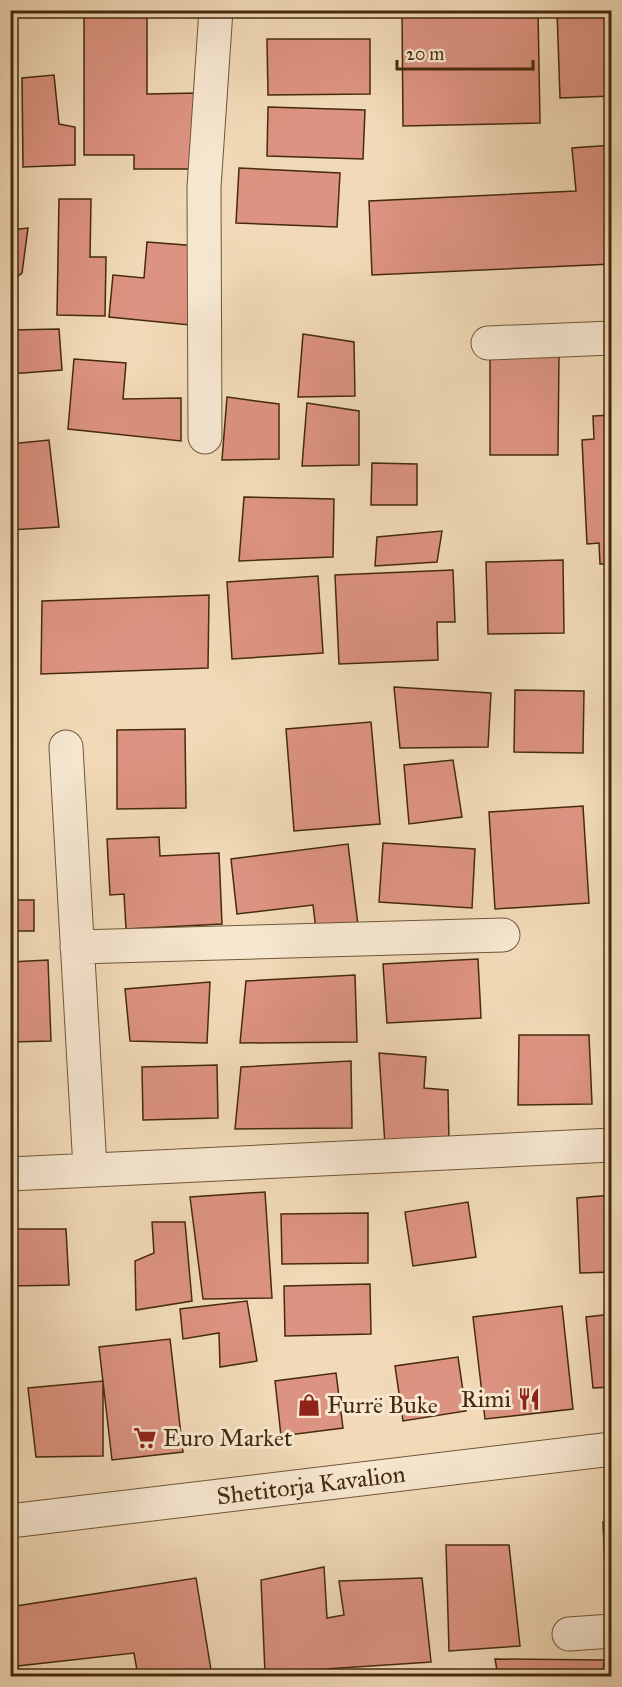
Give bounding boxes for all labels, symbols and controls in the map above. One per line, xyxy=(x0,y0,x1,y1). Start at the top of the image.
scale bar xyxy=(397,33,534,71)
text: 20 m xyxy=(406,43,444,65)
place label: Rimi xyxy=(461,1384,511,1414)
restaurant icon: Rimi xyxy=(516,1386,542,1412)
place label: Furrë Buke xyxy=(327,1390,438,1420)
shop icon: Furrë Buke xyxy=(296,1392,322,1418)
place label: Euro Market xyxy=(163,1423,293,1453)
supermarket icon: Euro Market xyxy=(132,1425,158,1451)
street label: Shetitorja Kavalion xyxy=(215,1459,407,1511)

